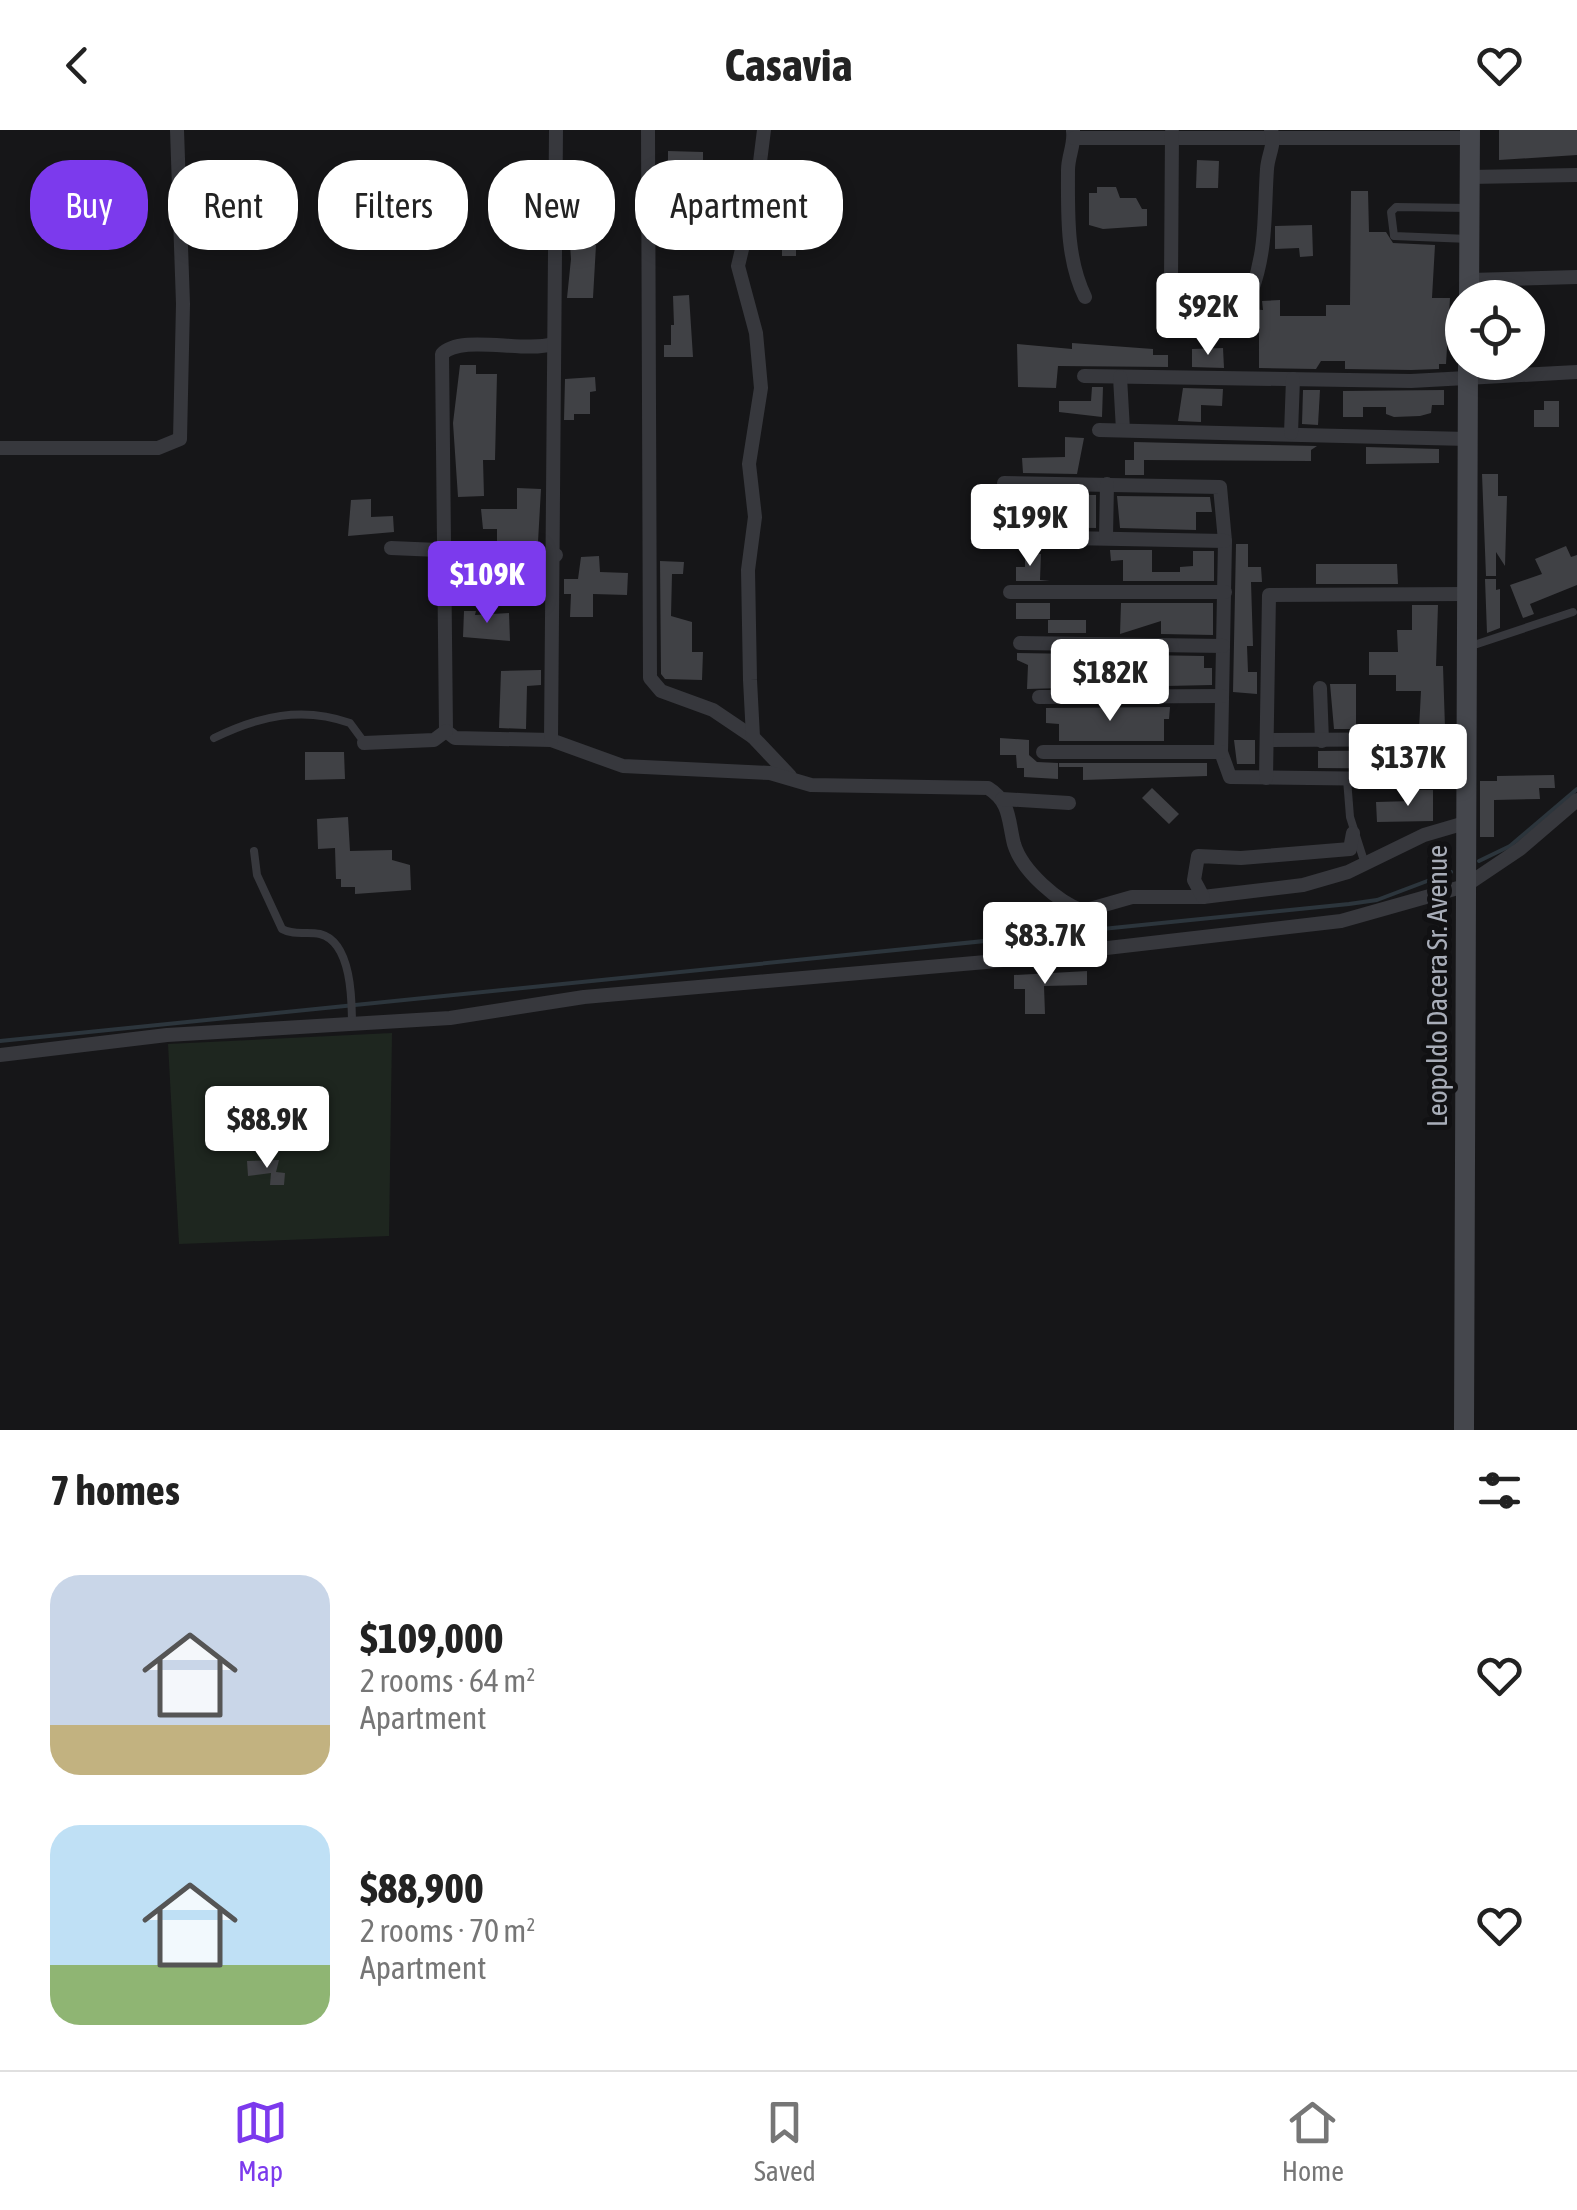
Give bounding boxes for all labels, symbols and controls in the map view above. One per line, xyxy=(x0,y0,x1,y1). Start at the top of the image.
icon: back xyxy=(50,38,105,93)
icon: heart xyxy=(1472,38,1527,93)
text: Casavia xyxy=(725,39,852,91)
chip: Buy xyxy=(30,160,148,250)
chip: Rent xyxy=(168,160,298,250)
chip: Filters xyxy=(318,160,468,250)
chip: New xyxy=(488,160,615,250)
chip: Apartment xyxy=(635,160,843,250)
pin: $92K xyxy=(1149,273,1267,358)
map controls xyxy=(1445,280,1545,380)
button: locate xyxy=(1445,280,1545,380)
text: $92K xyxy=(1178,287,1238,324)
pin: $199K xyxy=(960,484,1100,569)
text: $199K xyxy=(993,498,1067,535)
pin: $109K xyxy=(417,541,557,626)
text: $109K xyxy=(450,555,524,592)
pin: $182K xyxy=(1040,639,1180,724)
text: $182K xyxy=(1073,653,1147,690)
pin: $137K xyxy=(1338,724,1478,809)
text: $137K xyxy=(1371,738,1445,775)
street label: Leopoldo Dacera Sr. Avenue xyxy=(1421,845,1453,1127)
pin: $83.7K xyxy=(964,902,1126,987)
text: $83.7K xyxy=(1005,916,1085,953)
pin: $88.9K xyxy=(186,1086,348,1171)
text: $88.9K xyxy=(227,1100,307,1137)
icon: filters xyxy=(1472,1463,1527,1518)
text: 7 homes xyxy=(50,1466,180,1514)
text: $109,000 xyxy=(360,1614,504,1662)
icon: home xyxy=(130,1615,250,1735)
icon: heart xyxy=(1472,1648,1527,1703)
text: 2 rooms · 64 m² xyxy=(360,1662,535,1699)
text: Apartment xyxy=(360,1699,486,1736)
text: $88,900 xyxy=(360,1864,484,1912)
icon: home xyxy=(130,1865,250,1985)
icon: heart xyxy=(1472,1898,1527,1953)
text: 2 rooms · 70 m² xyxy=(360,1912,535,1949)
text: Apartment xyxy=(360,1949,486,1986)
tab: Map xyxy=(233,2095,288,2187)
tab: Saved xyxy=(754,2095,816,2187)
tab: Home xyxy=(1282,2095,1344,2187)

